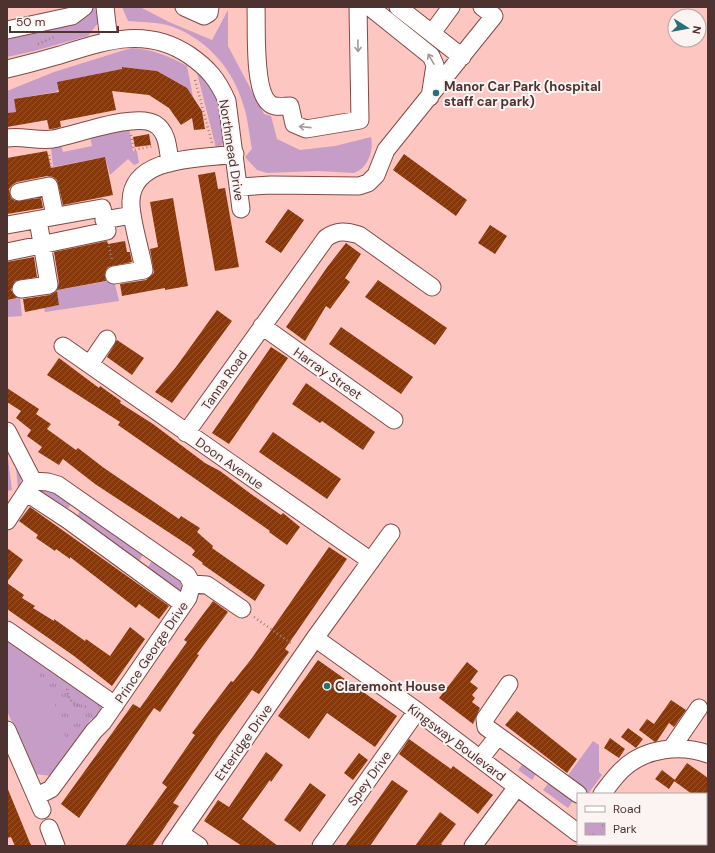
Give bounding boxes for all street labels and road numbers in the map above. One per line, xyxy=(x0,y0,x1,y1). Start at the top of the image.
street label: Northmead Drive xyxy=(215,98,248,202)
street label: Harray Street xyxy=(290,344,365,403)
street label: Tanna Road xyxy=(198,347,251,413)
street label: Doon Avenue xyxy=(192,434,267,493)
street label: Prince George Drive xyxy=(111,598,192,707)
street label: Kingsway Boulevard xyxy=(404,700,509,785)
street label: Etteridge Drive xyxy=(211,701,276,784)
street label: Spey Drive xyxy=(344,747,395,809)

